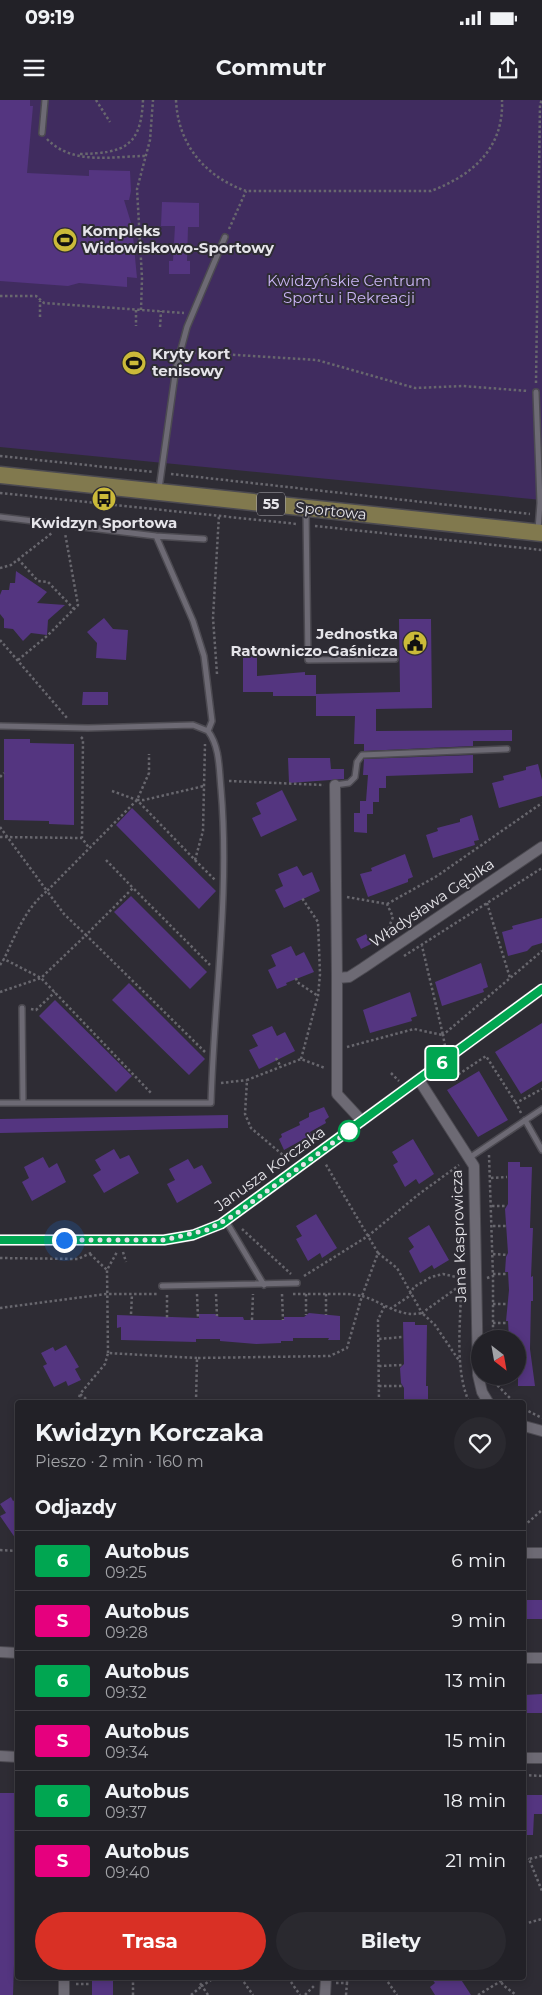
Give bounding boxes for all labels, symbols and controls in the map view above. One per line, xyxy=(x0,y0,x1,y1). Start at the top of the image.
text: 09:19 xyxy=(25,6,75,29)
icon: menu xyxy=(20,54,48,82)
text: Commutr xyxy=(216,54,326,81)
icon: share xyxy=(494,54,522,82)
place label: Kompleks Widowiskowo-Sportowy xyxy=(82,221,275,257)
sports icon: Kompleks Widowiskowo-Sportowy xyxy=(52,227,78,253)
park label: Kwidzyńskie Centrum Sportu i Rekreacji xyxy=(267,271,431,307)
place label: Kryty kort tenisowy xyxy=(152,344,231,380)
sports icon: Kryty kort tenisowy xyxy=(121,350,147,376)
bus stop icon: Kwidzyn Sportowa xyxy=(91,486,117,512)
road number: 55 xyxy=(257,492,285,516)
street label: Sportowa xyxy=(294,497,368,524)
place label: Kwidzyn Sportowa xyxy=(31,513,177,532)
place label: Jednostka Ratowniczo-Gaśnicza xyxy=(230,624,398,660)
public building icon: Jednostka Ratowniczo-Gaśnicza xyxy=(402,630,428,656)
street label: Władysława Gębika xyxy=(366,854,498,951)
line badge: 6 xyxy=(426,1047,458,1079)
text: 6 xyxy=(436,1052,448,1074)
unlabelled marker xyxy=(338,1120,360,1142)
street label: Janusza Korczaka xyxy=(210,1122,329,1216)
street label: Jana Kasprowicza xyxy=(447,1169,470,1304)
your location xyxy=(52,1228,77,1253)
north arrow xyxy=(471,1330,526,1385)
map controls xyxy=(471,1330,526,1385)
button: heart xyxy=(454,1417,506,1469)
text: Kwidzyn Korczaka xyxy=(35,1418,264,1447)
text: Pieszo · 2 min · 160 m xyxy=(35,1452,204,1471)
text: Odjazdy xyxy=(35,1496,116,1519)
text: Autobus xyxy=(105,1540,189,1563)
text: 6 min xyxy=(451,1549,506,1572)
text: 6 xyxy=(57,1550,68,1572)
text: 09:25 xyxy=(105,1563,147,1582)
text: Autobus xyxy=(105,1600,189,1623)
text: 9 min xyxy=(451,1609,506,1632)
text: S xyxy=(57,1610,68,1632)
text: 09:28 xyxy=(105,1623,148,1642)
text: Autobus xyxy=(105,1660,189,1683)
text: 13 min xyxy=(445,1669,506,1692)
text: 6 xyxy=(57,1670,68,1692)
text: 09:32 xyxy=(105,1683,147,1702)
text: Autobus xyxy=(105,1720,189,1743)
text: 15 min xyxy=(445,1729,506,1752)
text: S xyxy=(57,1730,68,1752)
text: 09:34 xyxy=(105,1743,148,1762)
text: Autobus xyxy=(105,1780,189,1803)
text: 18 min xyxy=(444,1789,506,1812)
text: 6 xyxy=(57,1790,68,1812)
text: 09:37 xyxy=(105,1803,147,1822)
text: Autobus xyxy=(105,1840,189,1863)
text: 21 min xyxy=(445,1849,506,1872)
text: S xyxy=(57,1850,68,1872)
text: 09:40 xyxy=(105,1863,150,1882)
button: Trasa xyxy=(35,1912,266,1970)
button: Bilety xyxy=(276,1912,506,1970)

